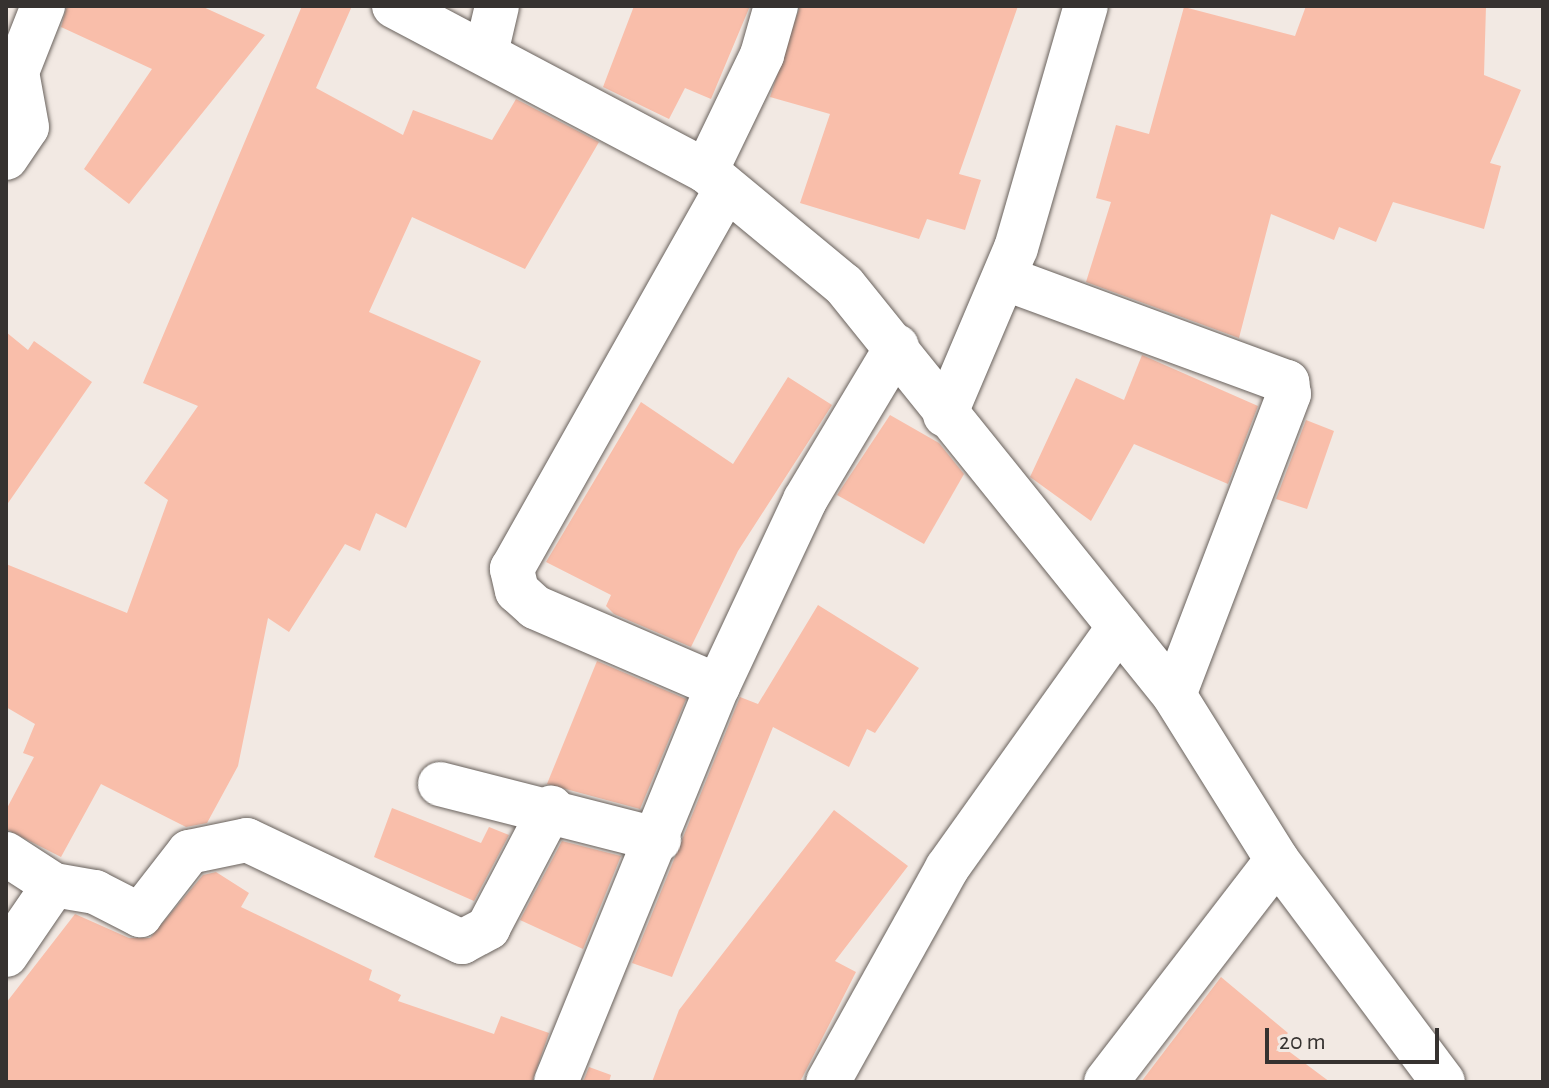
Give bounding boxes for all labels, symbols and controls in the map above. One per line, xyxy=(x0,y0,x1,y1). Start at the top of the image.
scale bar xyxy=(1269,1012,1443,1062)
text: 20 m xyxy=(1279,1030,1326,1054)

